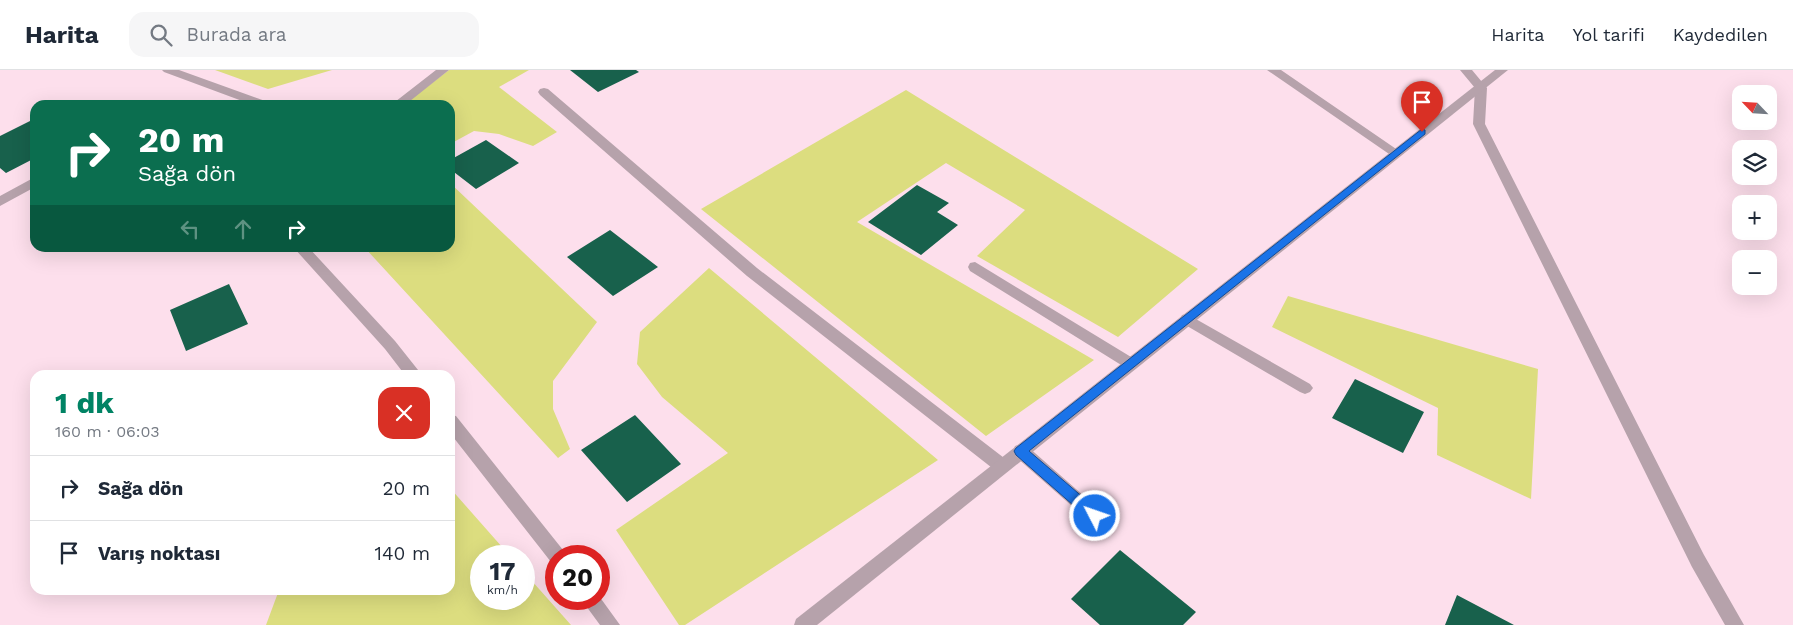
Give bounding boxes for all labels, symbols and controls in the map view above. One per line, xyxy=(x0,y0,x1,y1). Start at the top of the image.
search box xyxy=(129,12,479,57)
text: Harita xyxy=(25,21,99,49)
icon: search xyxy=(147,21,175,49)
text: Burada ara xyxy=(187,23,287,46)
text: Harita xyxy=(1491,24,1545,45)
text: Yol tarifi xyxy=(1573,24,1645,45)
text: Kaydedilen xyxy=(1673,24,1768,45)
pin xyxy=(1401,81,1443,132)
north arrow xyxy=(1732,85,1778,130)
map controls xyxy=(1732,85,1777,295)
icon: arrive xyxy=(1408,88,1436,116)
text: 20 m xyxy=(138,119,224,161)
icon: right xyxy=(55,120,120,185)
button: layers xyxy=(1732,140,1777,185)
text: Sağa dön xyxy=(138,161,236,186)
button: + xyxy=(1732,195,1777,240)
icon: left xyxy=(176,215,204,243)
icon: ahead xyxy=(229,215,257,243)
icon: right xyxy=(282,215,310,243)
button: − xyxy=(1732,250,1777,295)
text: 1 dk xyxy=(55,385,114,420)
button: close xyxy=(378,387,430,439)
text: 160 m · 06:03 xyxy=(55,422,160,441)
icon: right xyxy=(55,474,83,502)
text: Sağa dön xyxy=(98,477,183,500)
text: 20 m xyxy=(383,477,430,500)
position arrow xyxy=(1068,489,1120,541)
icon: arrive xyxy=(55,539,83,567)
text: Varış noktası xyxy=(98,542,220,565)
text: 140 m xyxy=(375,542,430,565)
speed limit sign: 20 xyxy=(545,545,610,610)
text: 17 xyxy=(490,557,515,586)
text: km/h xyxy=(487,583,518,597)

